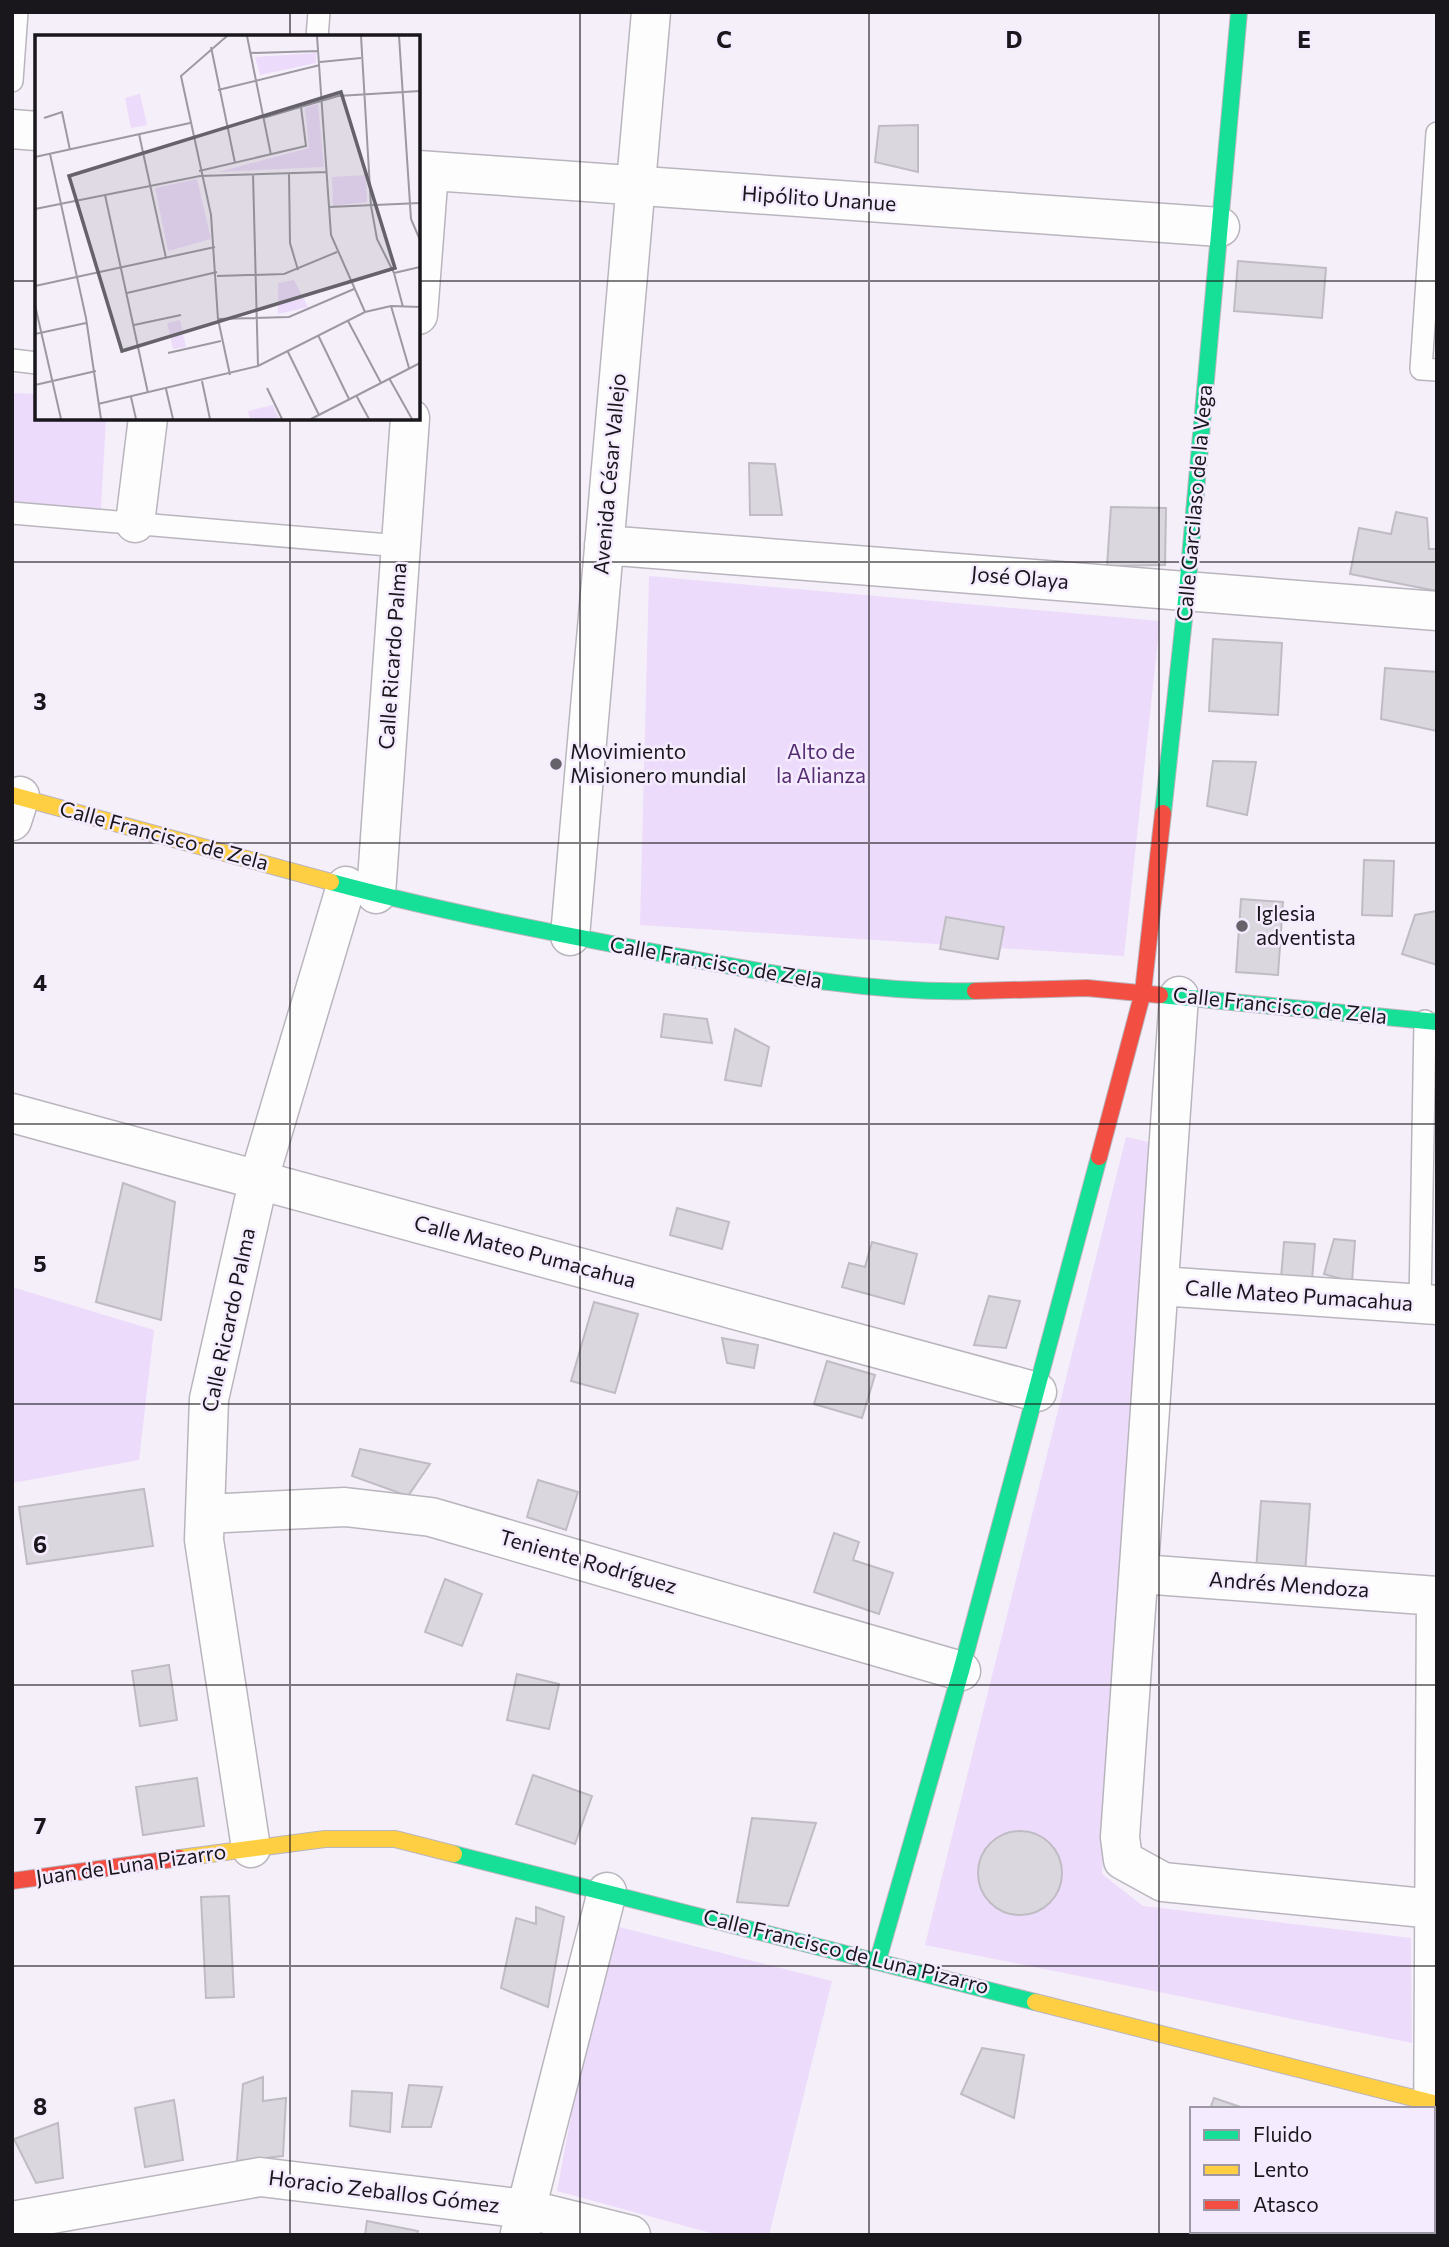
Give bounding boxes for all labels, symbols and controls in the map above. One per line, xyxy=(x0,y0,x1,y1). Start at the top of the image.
text: C xyxy=(716,25,732,53)
text: D xyxy=(1006,25,1023,53)
text: E xyxy=(1297,25,1311,53)
inset map xyxy=(35,35,420,420)
street label: Hipólito Unanue xyxy=(741,180,897,215)
street label: Avenida César Vallejo xyxy=(587,372,630,576)
street label: Calle Garcilaso de la Vega xyxy=(1171,383,1216,622)
street label: José Olaya xyxy=(970,560,1070,593)
street label: Calle Ricardo Palma xyxy=(372,562,411,750)
text: 3 xyxy=(33,687,47,715)
place label: Movimiento Misionero mundial xyxy=(570,738,747,787)
park label: Alto de la Alianza xyxy=(776,738,866,787)
marker: Movimiento Misionero mundial xyxy=(548,756,564,772)
street label: Calle Francisco de Zela xyxy=(57,795,272,874)
place label: Iglesia adventista xyxy=(1256,900,1356,949)
marker: Iglesia adventista xyxy=(1234,918,1250,934)
street label: Calle Francisco de Zela xyxy=(608,931,824,993)
text: 4 xyxy=(33,968,47,996)
street label: Calle Francisco de Zela xyxy=(1172,981,1388,1028)
street label: Calle Mateo Pumacahua xyxy=(412,1209,639,1292)
street label: Calle Ricardo Palma xyxy=(196,1225,259,1414)
text: 5 xyxy=(33,1249,47,1277)
street label: Calle Mateo Pumacahua xyxy=(1184,1274,1414,1315)
street label: Teniente Rodríguez xyxy=(497,1523,680,1598)
text: 6 xyxy=(33,1530,47,1558)
street label: Andrés Mendoza xyxy=(1208,1565,1370,1602)
text: 7 xyxy=(34,1811,46,1839)
street label: Juan de Luna Pizarro xyxy=(34,1838,228,1889)
street label: Calle Francisco de Luna Pizarro xyxy=(701,1903,992,1998)
text: 8 xyxy=(33,2092,47,2120)
legend xyxy=(1190,2107,1435,2233)
text: Fluido xyxy=(1253,2121,1312,2146)
text: Lento xyxy=(1253,2156,1309,2181)
street label: Horacio Zeballos Gómez xyxy=(267,2164,501,2217)
text: Atasco xyxy=(1253,2191,1319,2216)

